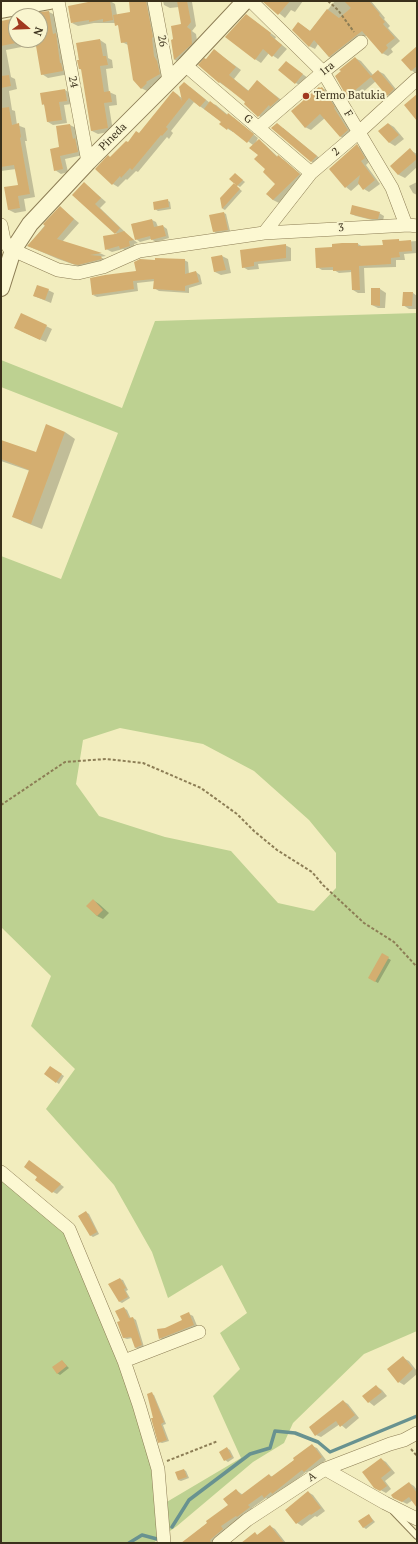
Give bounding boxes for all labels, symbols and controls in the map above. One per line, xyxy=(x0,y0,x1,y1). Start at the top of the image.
north arrow xyxy=(8,8,48,48)
text: N xyxy=(30,25,46,38)
street label: 26 xyxy=(154,34,170,48)
street label: 1ra xyxy=(317,59,337,79)
street label: 24 xyxy=(65,75,81,89)
place label: Termo Batukia xyxy=(314,89,385,103)
marker: Termo Batukia xyxy=(301,91,311,101)
street label: F xyxy=(341,108,355,120)
street label: G xyxy=(241,112,255,126)
street label: Pineda xyxy=(96,120,130,154)
street label: 2 xyxy=(330,145,342,159)
street label: 3 xyxy=(338,221,344,235)
street label: A xyxy=(305,1469,319,1485)

